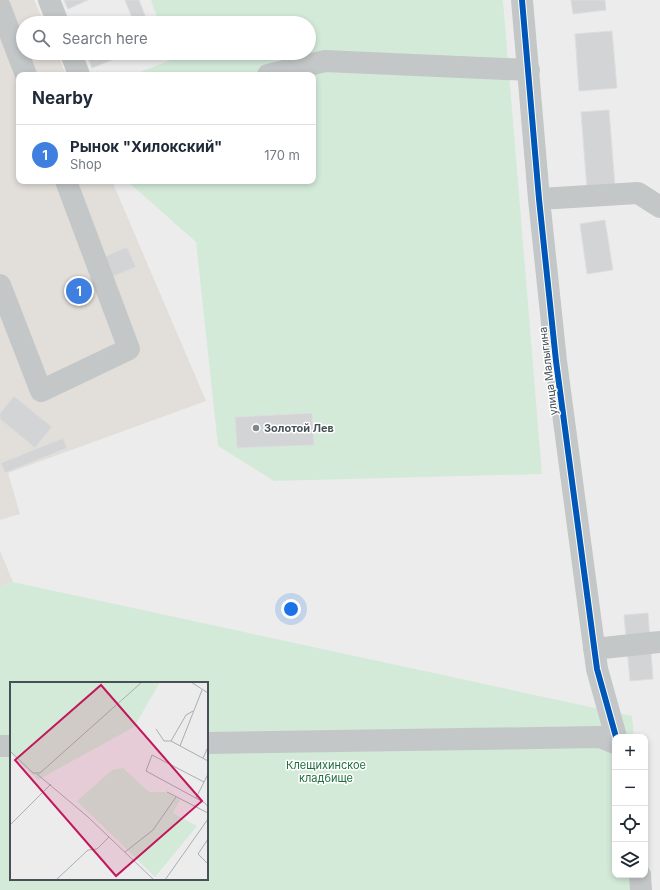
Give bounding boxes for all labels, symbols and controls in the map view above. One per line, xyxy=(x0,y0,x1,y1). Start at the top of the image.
search box xyxy=(16,16,316,60)
icon: search xyxy=(30,27,52,49)
text: Search here xyxy=(62,29,148,48)
text: Nearby xyxy=(32,88,93,108)
text: Рынок "Хилокский" xyxy=(70,137,222,156)
text: 1 xyxy=(42,147,48,163)
text: 170 m xyxy=(264,147,300,163)
text: Shop xyxy=(70,156,102,172)
pin: 1 xyxy=(66,276,92,306)
street label: улица Малыгина xyxy=(536,326,560,416)
place label: Золотой Лев xyxy=(264,421,334,435)
marker: Золотой Лев xyxy=(251,423,261,433)
your location xyxy=(281,599,301,619)
inset map xyxy=(10,682,208,880)
map controls xyxy=(612,734,648,878)
button: + xyxy=(612,734,648,770)
park label: Клещихинское кладбище xyxy=(286,758,366,785)
button: − xyxy=(612,770,648,806)
button: locate xyxy=(612,806,648,842)
button: layers xyxy=(612,842,648,878)

